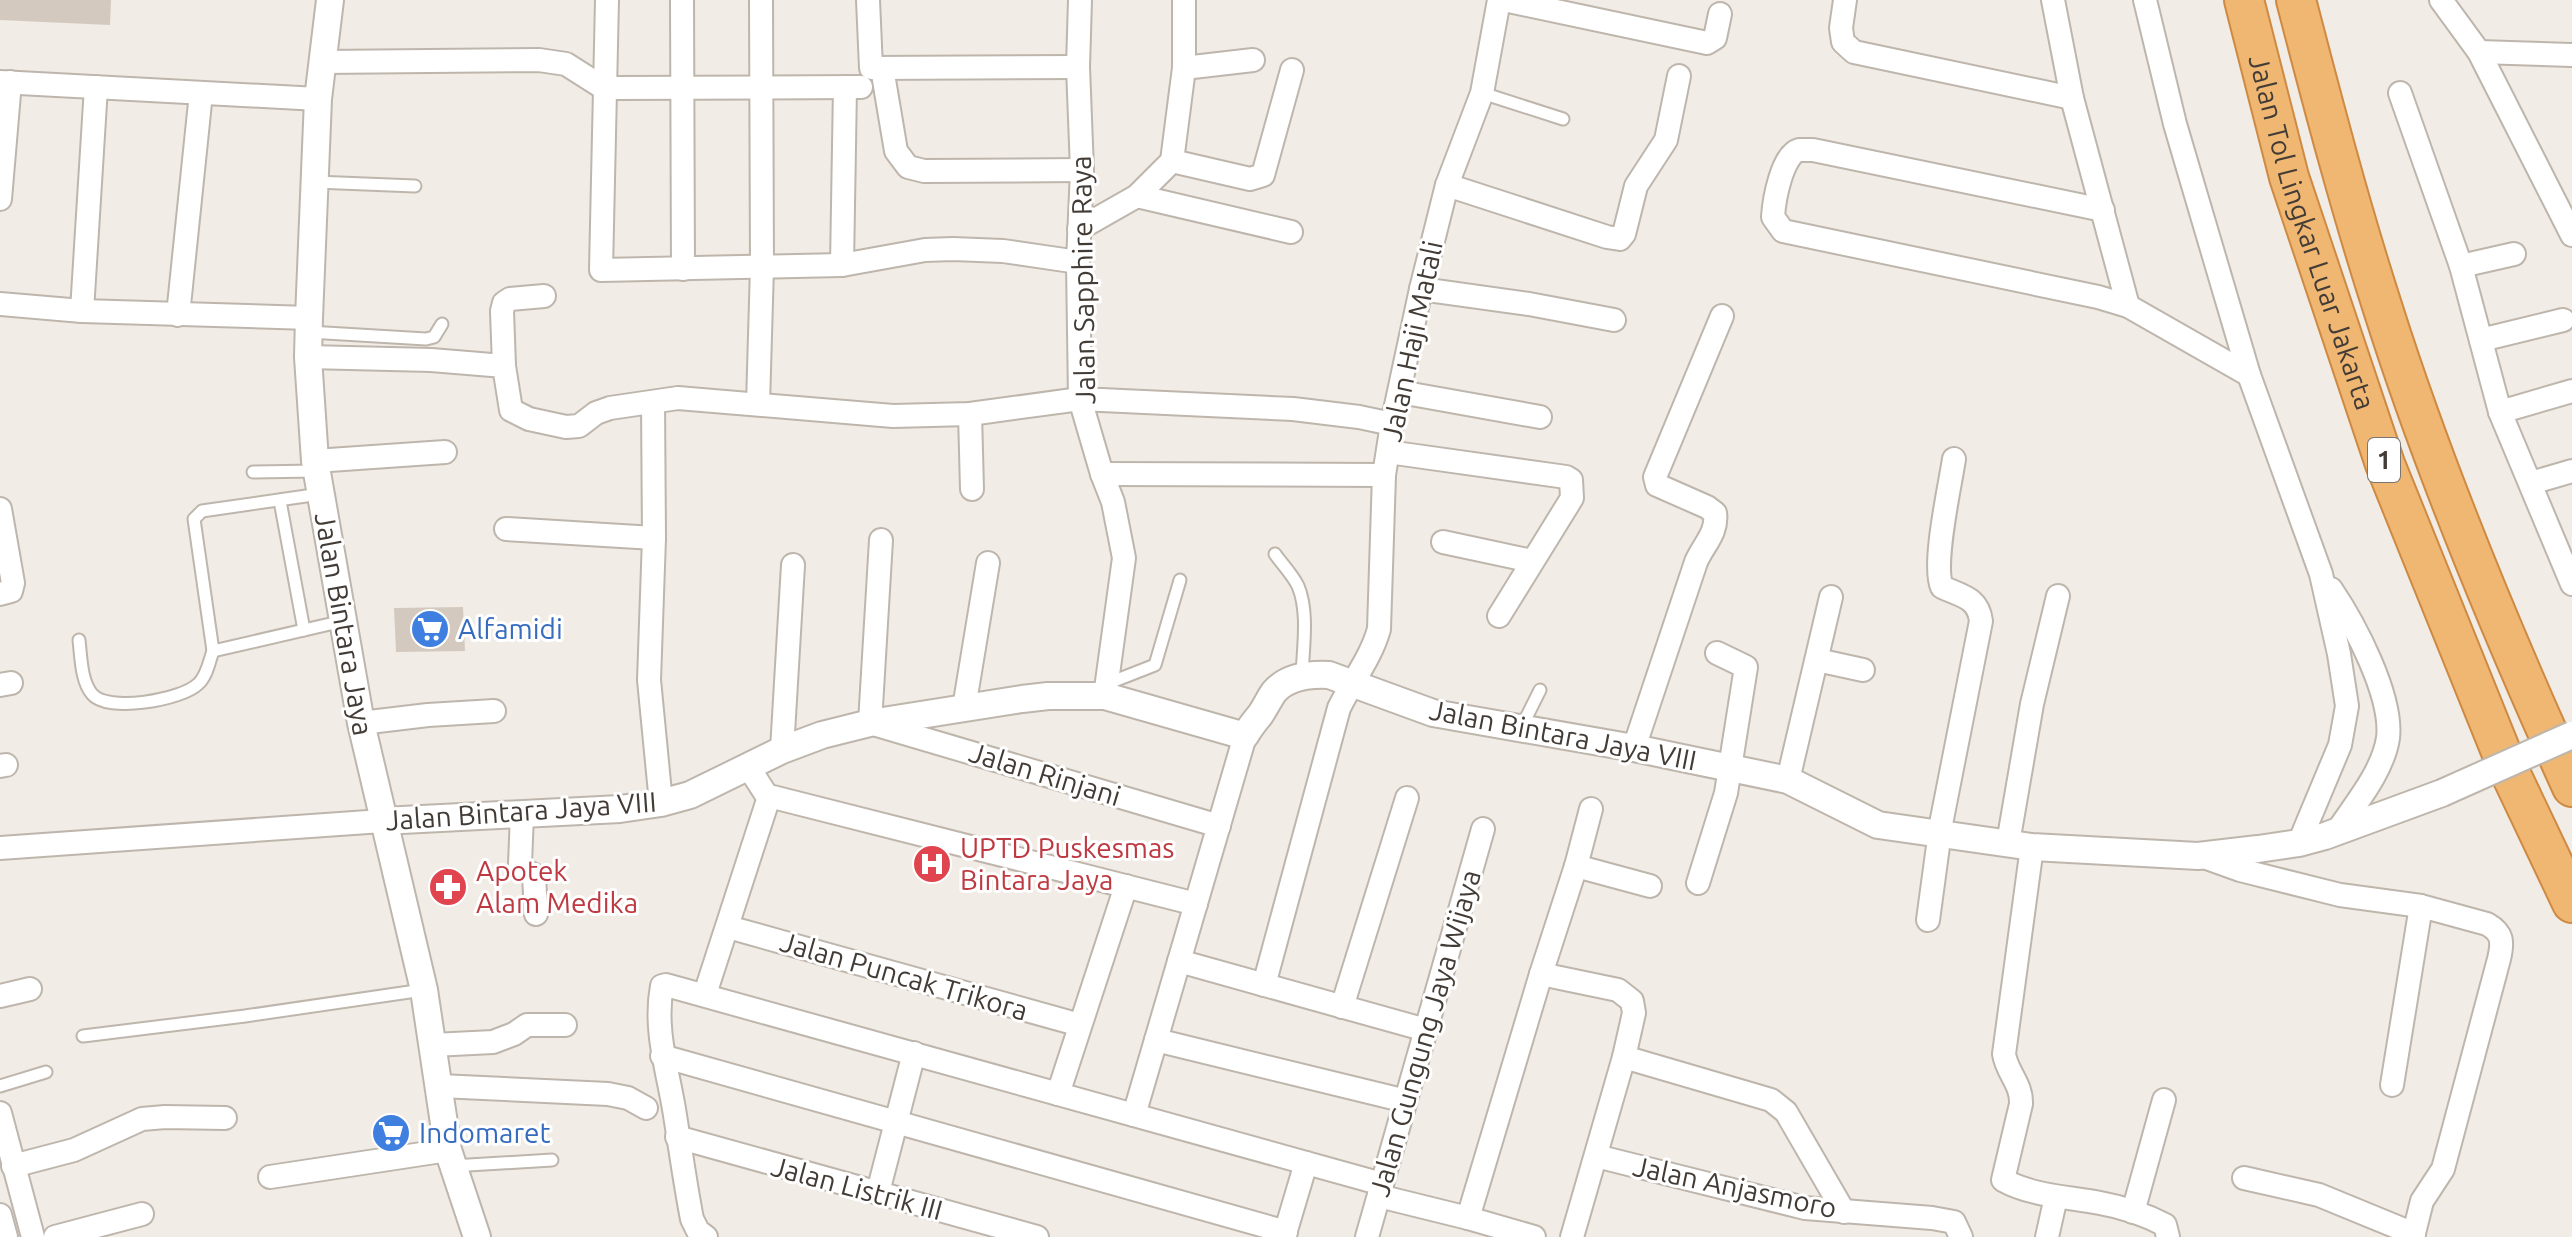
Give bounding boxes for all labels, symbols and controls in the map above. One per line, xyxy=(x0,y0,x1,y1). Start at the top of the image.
street label: Jalan Tol Lingkar Luar Jakarta xyxy=(2244,51,2382,414)
street label: Jalan Sapphire Raya xyxy=(1065,155,1100,405)
street label: Jalan Haji Matali xyxy=(1375,238,1448,444)
road number: 1 xyxy=(2368,438,2400,482)
street label: Jalan Bintara Jaya xyxy=(310,510,379,738)
supermarket icon: Alfamidi xyxy=(409,608,451,650)
place label: Alfamidi xyxy=(458,613,563,644)
street label: Jalan Bintara Jaya VIII xyxy=(1427,693,1699,776)
street label: Jalan Rinjani xyxy=(966,736,1125,811)
street label: Jalan Bintara Jaya VIII xyxy=(385,786,657,835)
place label: UPTD Puskesmas Bintara Jaya xyxy=(960,832,1175,895)
hospital icon: UPTD Puskesmas Bintara Jaya xyxy=(911,843,953,885)
place label: Apotek Alam Medika xyxy=(476,855,638,918)
pharmacy icon: Apotek Alam Medika xyxy=(427,866,469,908)
street label: Jalan Gungung Jaya Wijaya xyxy=(1363,866,1486,1200)
street label: Jalan Puncak Trikora xyxy=(777,925,1031,1026)
supermarket icon: Indomaret xyxy=(370,1112,412,1154)
place label: Indomaret xyxy=(419,1117,551,1148)
street label: Jalan Listrik III xyxy=(768,1150,946,1225)
street label: Jalan Anjasmoro xyxy=(1630,1150,1840,1223)

